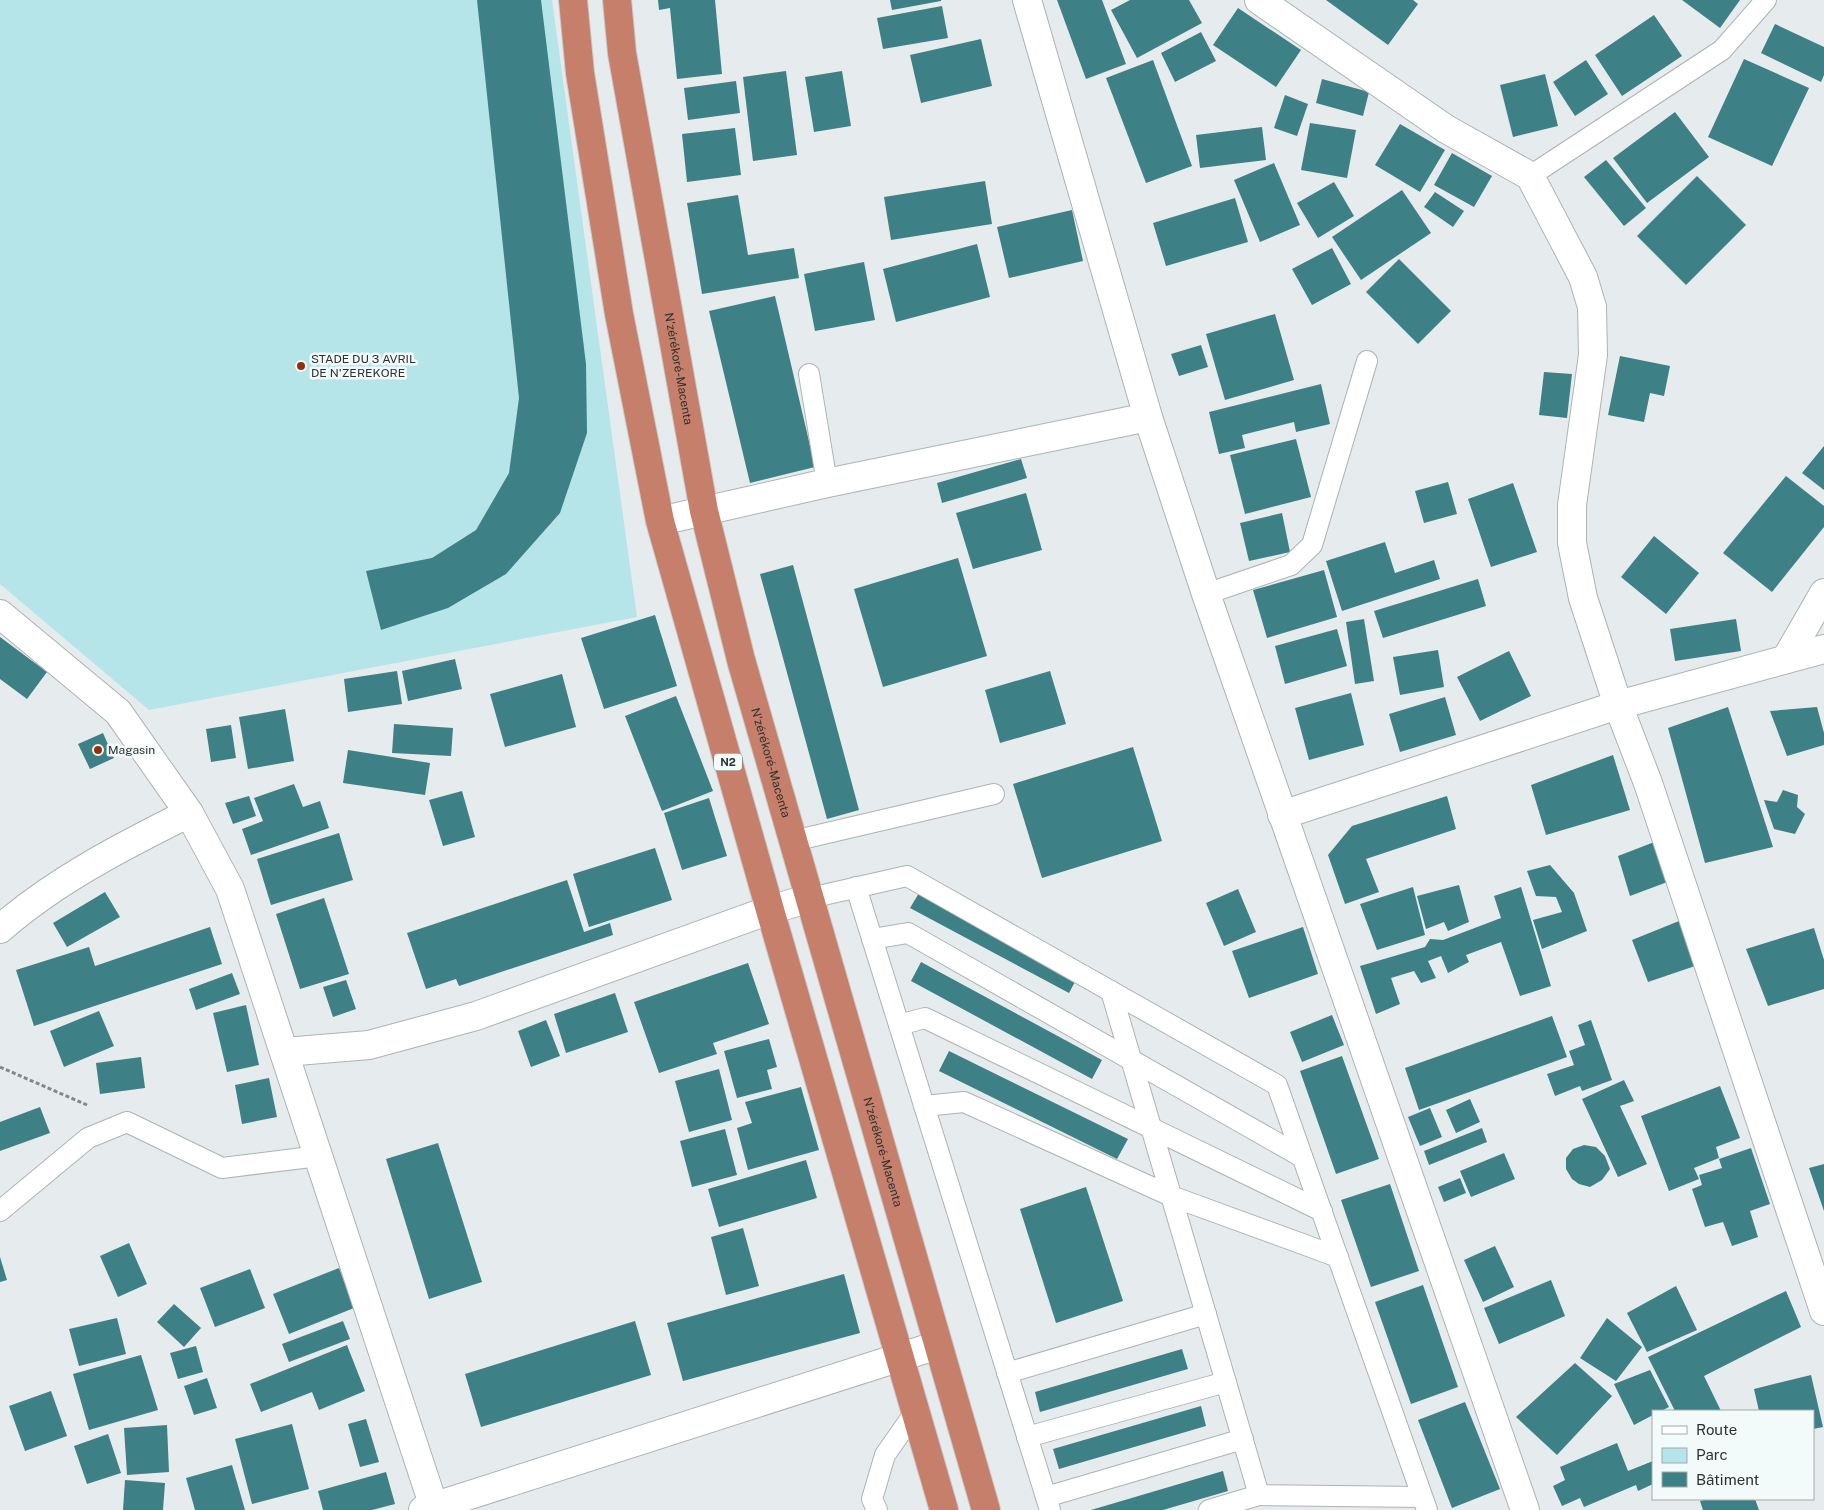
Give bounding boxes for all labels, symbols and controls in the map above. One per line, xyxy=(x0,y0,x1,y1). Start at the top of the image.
street label: N'zérékoré-Macenta xyxy=(662,312,695,426)
place label: STADE DU 3 AVRIL DE N'ZEREKORE xyxy=(311,352,416,380)
marker: STADE DU 3 AVRIL DE N'ZEREKORE xyxy=(295,360,307,372)
street label: N'zérékoré-Macenta xyxy=(748,706,793,819)
place label: Magasin xyxy=(108,743,155,757)
marker: Magasin xyxy=(92,744,104,756)
road number: N2 xyxy=(714,754,742,770)
street label: N'zérékoré-Macenta xyxy=(860,1095,905,1208)
legend xyxy=(1652,1410,1814,1500)
text: Route xyxy=(1696,1421,1737,1438)
text: Parc xyxy=(1696,1446,1728,1463)
text: Bâtiment xyxy=(1696,1471,1759,1488)

